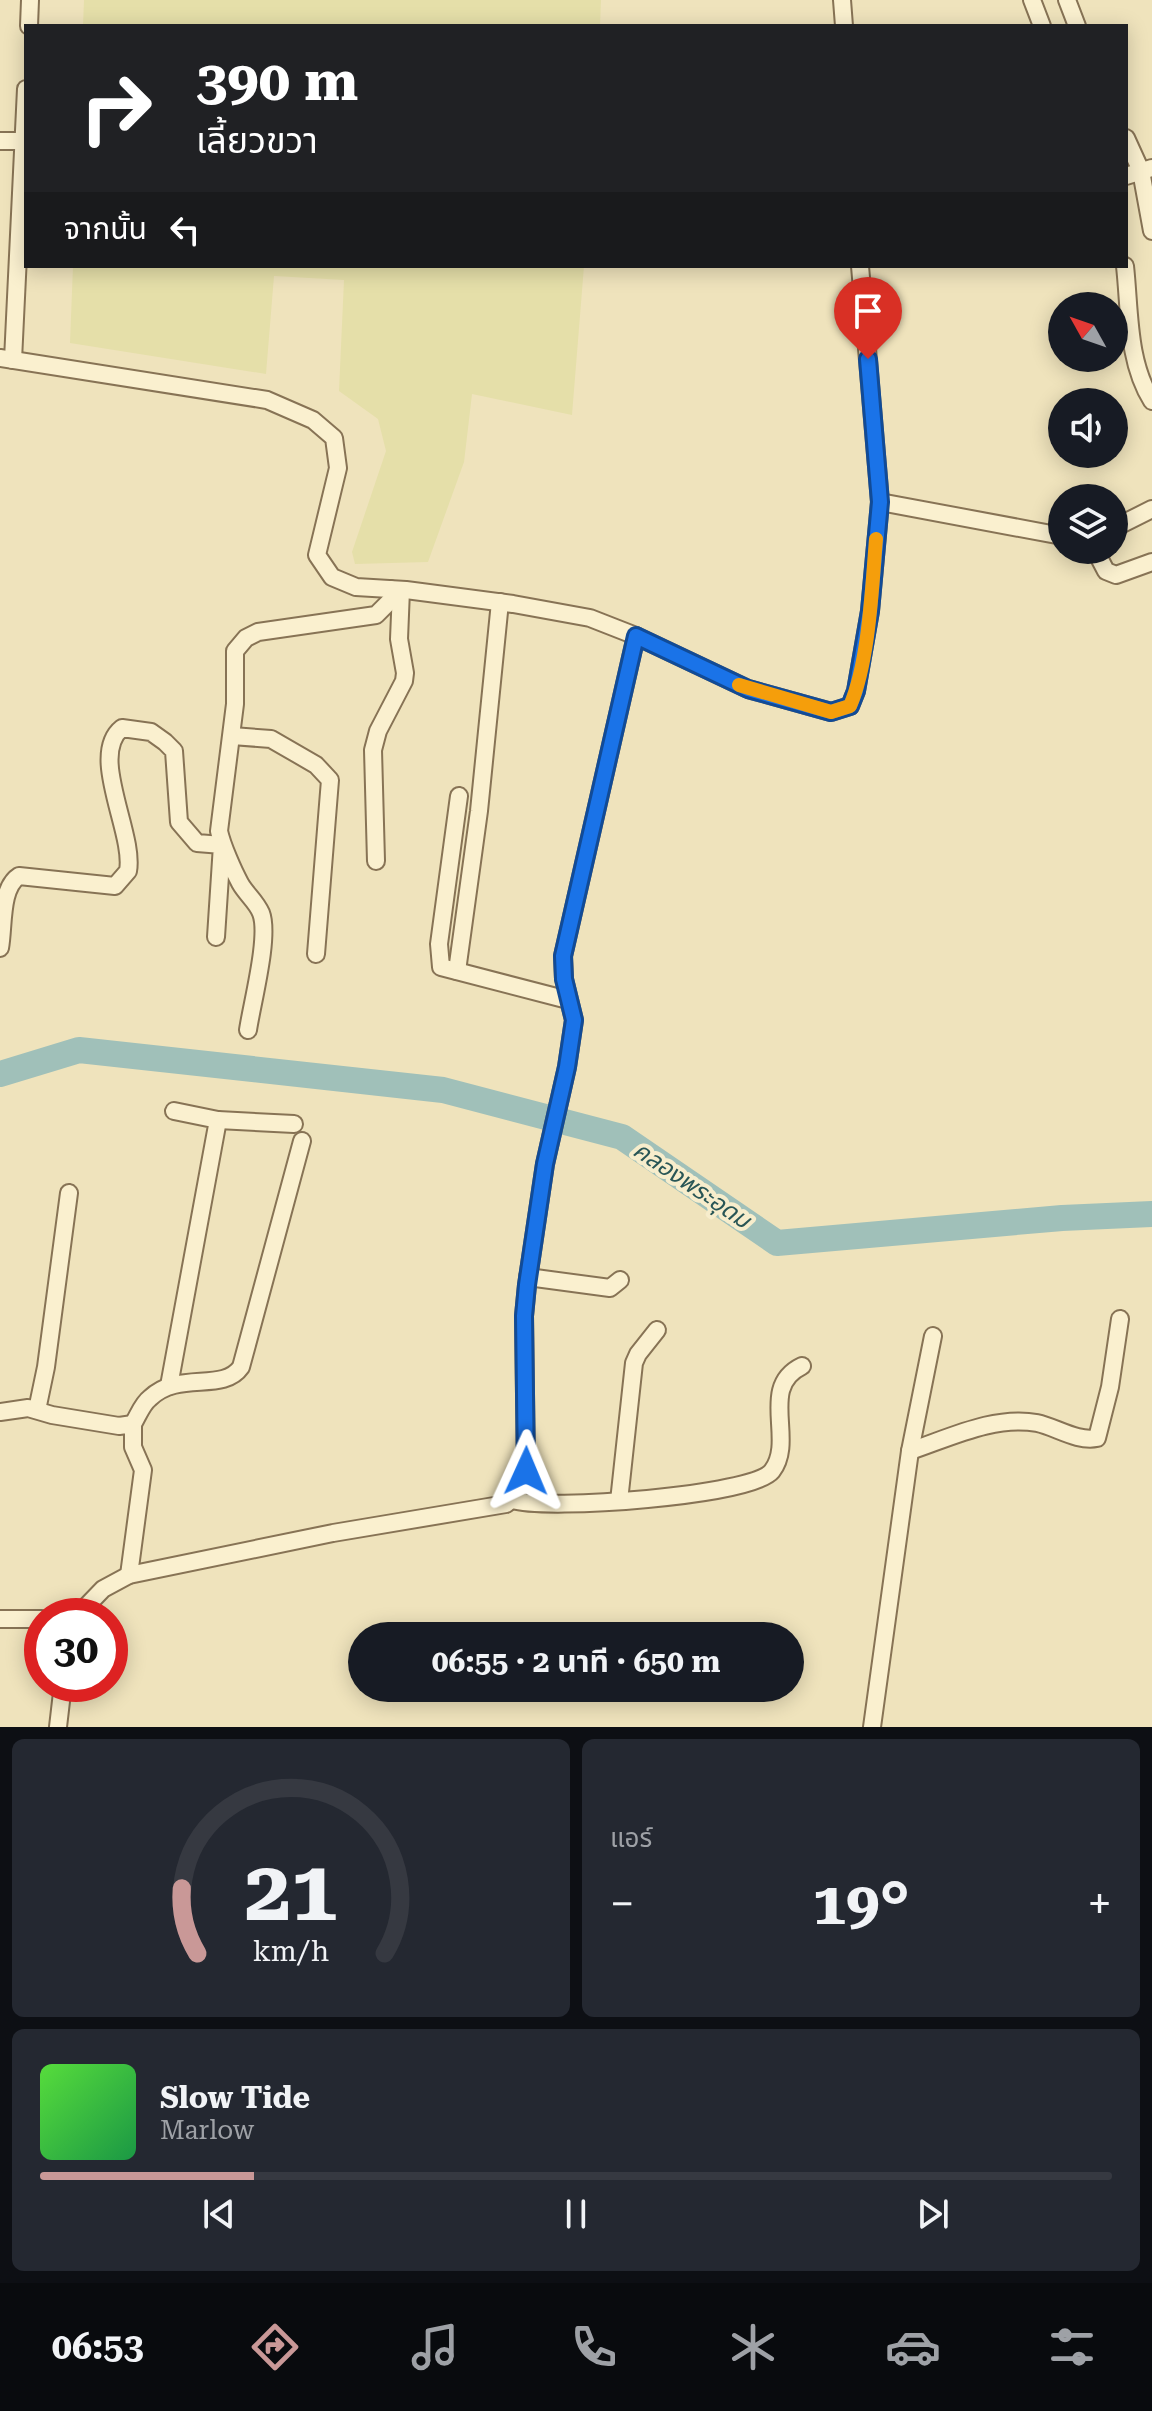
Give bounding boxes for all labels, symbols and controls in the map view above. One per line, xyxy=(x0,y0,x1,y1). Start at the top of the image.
text: 390 m xyxy=(196,48,358,114)
icon: right xyxy=(64,56,168,160)
text: เลี้ยวขวา xyxy=(196,120,318,162)
icon: left xyxy=(163,208,207,252)
text: จากนั้น xyxy=(64,211,147,246)
pin xyxy=(834,277,902,359)
icon: arrive xyxy=(846,289,890,333)
north arrow xyxy=(1048,292,1128,372)
map controls xyxy=(1048,292,1128,564)
button: sound xyxy=(1048,388,1128,468)
button: layers xyxy=(1048,484,1128,564)
water label: คลองพระอุดม xyxy=(628,1136,758,1236)
position arrow xyxy=(484,1429,568,1513)
speed limit sign: 30 xyxy=(24,1598,128,1702)
text: 06:55 · 2 นาที · 650 m xyxy=(432,1644,720,1679)
text: แอร์ xyxy=(610,1823,652,1853)
text: 21 xyxy=(244,1843,338,1940)
text: 19° xyxy=(812,1868,910,1939)
text: − xyxy=(610,1878,635,1930)
text: + xyxy=(1087,1878,1112,1930)
text: km/h xyxy=(253,1934,329,1968)
text: Slow Tide xyxy=(160,2080,310,2115)
text: Marlow xyxy=(160,2115,254,2145)
icon: previous xyxy=(197,2192,241,2236)
icon: pause xyxy=(554,2192,598,2236)
icon: next xyxy=(911,2192,955,2236)
icon: directions xyxy=(247,2319,303,2375)
icon: music xyxy=(407,2319,463,2375)
icon: phone xyxy=(566,2319,622,2375)
icon: climate xyxy=(725,2319,781,2375)
icon: car xyxy=(885,2319,941,2375)
icon: filters xyxy=(1044,2319,1100,2375)
text: 06:53 xyxy=(52,2326,144,2368)

